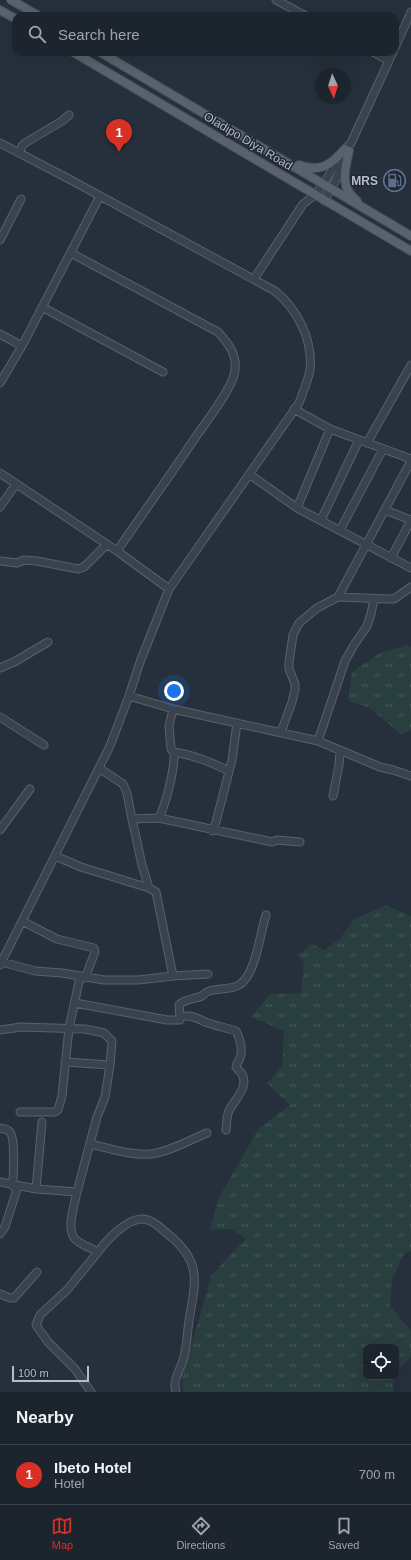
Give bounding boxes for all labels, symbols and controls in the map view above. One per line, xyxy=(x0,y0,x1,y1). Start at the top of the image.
search box xyxy=(12,12,399,56)
icon: search xyxy=(26,23,48,45)
text: Search here xyxy=(58,26,140,43)
north arrow xyxy=(315,68,351,104)
street label: Oladipo Diya Road xyxy=(201,109,295,173)
pin: 1 xyxy=(106,119,132,152)
fuel station icon: MRS xyxy=(381,168,407,194)
place label: MRS xyxy=(351,174,378,188)
your location xyxy=(164,681,184,701)
map controls xyxy=(363,1344,399,1380)
button: locate xyxy=(363,1344,399,1380)
scale bar xyxy=(12,1364,89,1383)
text: 100 m xyxy=(18,1367,49,1379)
text: Nearby xyxy=(16,1408,74,1427)
text: Ibeto Hotel xyxy=(54,1459,132,1476)
text: 1 xyxy=(25,1467,33,1482)
text: 700 m xyxy=(359,1467,395,1482)
text: Hotel xyxy=(54,1476,84,1491)
tab: Map xyxy=(51,1515,73,1551)
tab: Directions xyxy=(176,1515,225,1551)
tab: Saved xyxy=(328,1515,359,1551)

